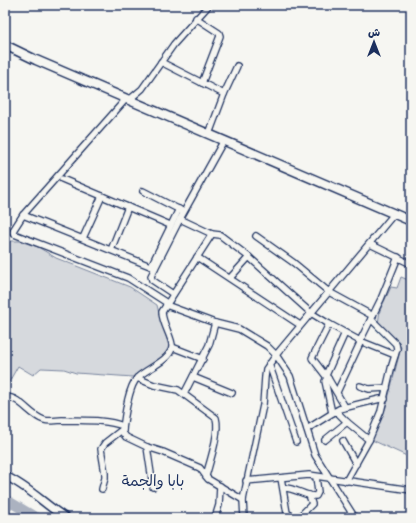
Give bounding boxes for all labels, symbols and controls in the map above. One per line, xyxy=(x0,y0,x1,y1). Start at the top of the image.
north arrow xyxy=(354,22,394,62)
text: ش xyxy=(368,25,380,41)
district label: بابا والجمة xyxy=(122,471,184,493)

